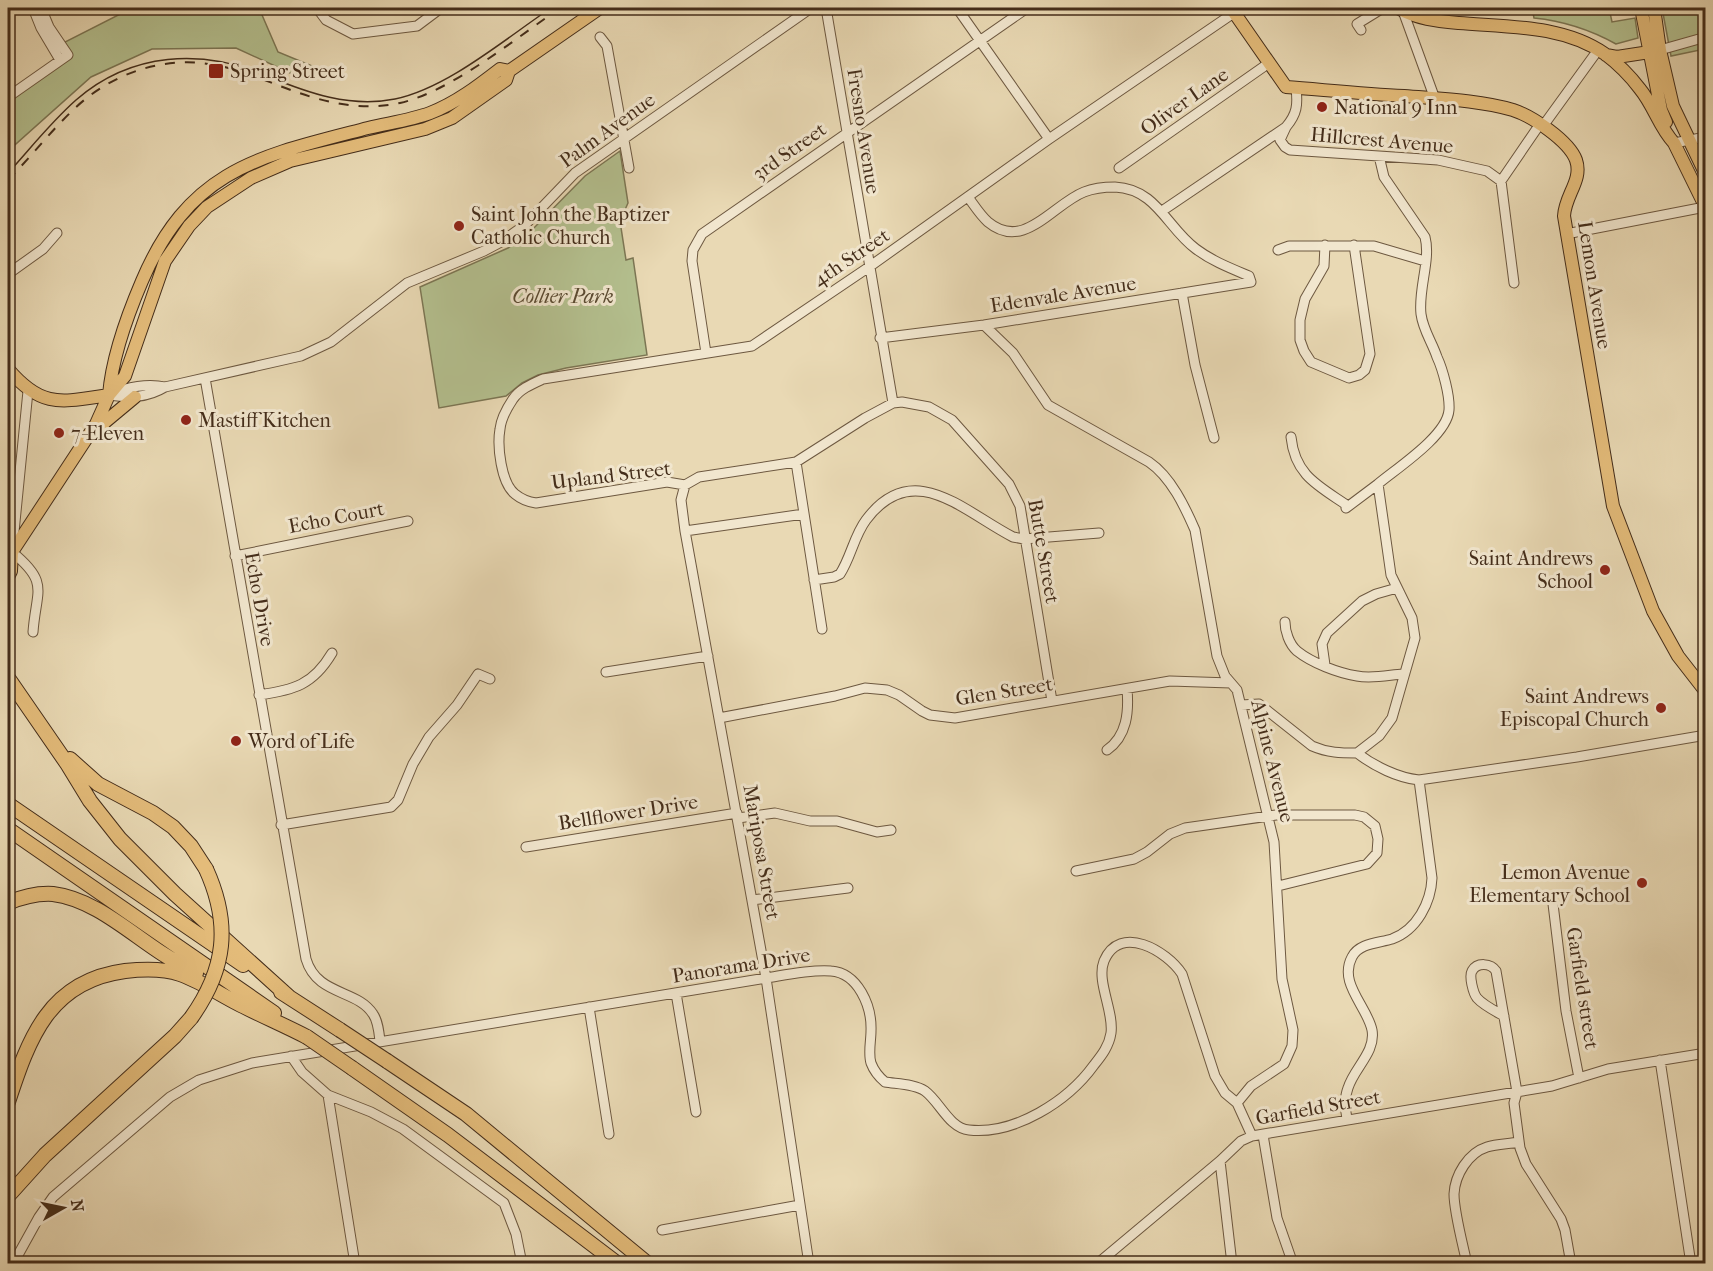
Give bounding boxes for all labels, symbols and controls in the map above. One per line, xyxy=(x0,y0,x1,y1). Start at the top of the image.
place label: Spring Street xyxy=(230,60,345,83)
marker: Spring Street xyxy=(207,62,225,80)
street label: Oliver Lane xyxy=(1136,63,1233,140)
street label: Fresno Avenue xyxy=(842,67,885,196)
street label: Palm Avenue xyxy=(555,88,659,173)
place label: National 9 Inn xyxy=(1334,96,1458,119)
marker: National 9 Inn xyxy=(1315,100,1329,114)
street label: 3rd Street xyxy=(748,118,830,185)
street label: Hillcrest Avenue xyxy=(1310,123,1454,158)
place label: Saint John the Baptizer Catholic Church xyxy=(471,203,670,249)
marker: Saint John the Baptizer Catholic Church xyxy=(452,219,466,233)
street label: Lemon Avenue xyxy=(1573,220,1616,351)
street label: 4th Street xyxy=(809,223,894,291)
street label: Edenvale Avenue xyxy=(988,272,1138,317)
park label: Collier Park xyxy=(512,285,614,308)
place label: Mastiff Kitchen xyxy=(198,409,331,432)
marker: Mastiff Kitchen xyxy=(179,413,193,427)
place label: 7-Eleven xyxy=(71,422,145,445)
marker: 7-Eleven xyxy=(52,426,66,440)
street label: Upland Street xyxy=(550,457,672,494)
street label: Echo Court xyxy=(286,497,386,538)
street label: Butte Street xyxy=(1023,497,1064,605)
place label: Saint Andrews School xyxy=(1469,547,1593,593)
street label: Echo Drive xyxy=(240,550,279,648)
marker: Saint Andrews School xyxy=(1598,563,1612,577)
street label: Glen Street xyxy=(954,672,1054,711)
place label: Saint Andrews Episcopal Church xyxy=(1500,685,1650,731)
street label: Alpine Avenue xyxy=(1246,697,1299,825)
marker: Saint Andrews Episcopal Church xyxy=(1654,701,1668,715)
place label: Word of Life xyxy=(247,730,355,753)
marker: Word of Life xyxy=(229,734,243,748)
street label: Mariposa Street xyxy=(738,783,785,921)
street label: Bellflower Drive xyxy=(557,790,700,835)
place label: Lemon Avenue Elementary School xyxy=(1469,861,1630,907)
marker: Lemon Avenue Elementary School xyxy=(1635,876,1649,890)
street label: Garfield street xyxy=(1562,925,1604,1051)
street label: Panorama Drive xyxy=(670,943,812,988)
street label: Garfield Street xyxy=(1254,1085,1382,1130)
north arrow xyxy=(33,1178,93,1238)
text: N xyxy=(67,1198,88,1214)

